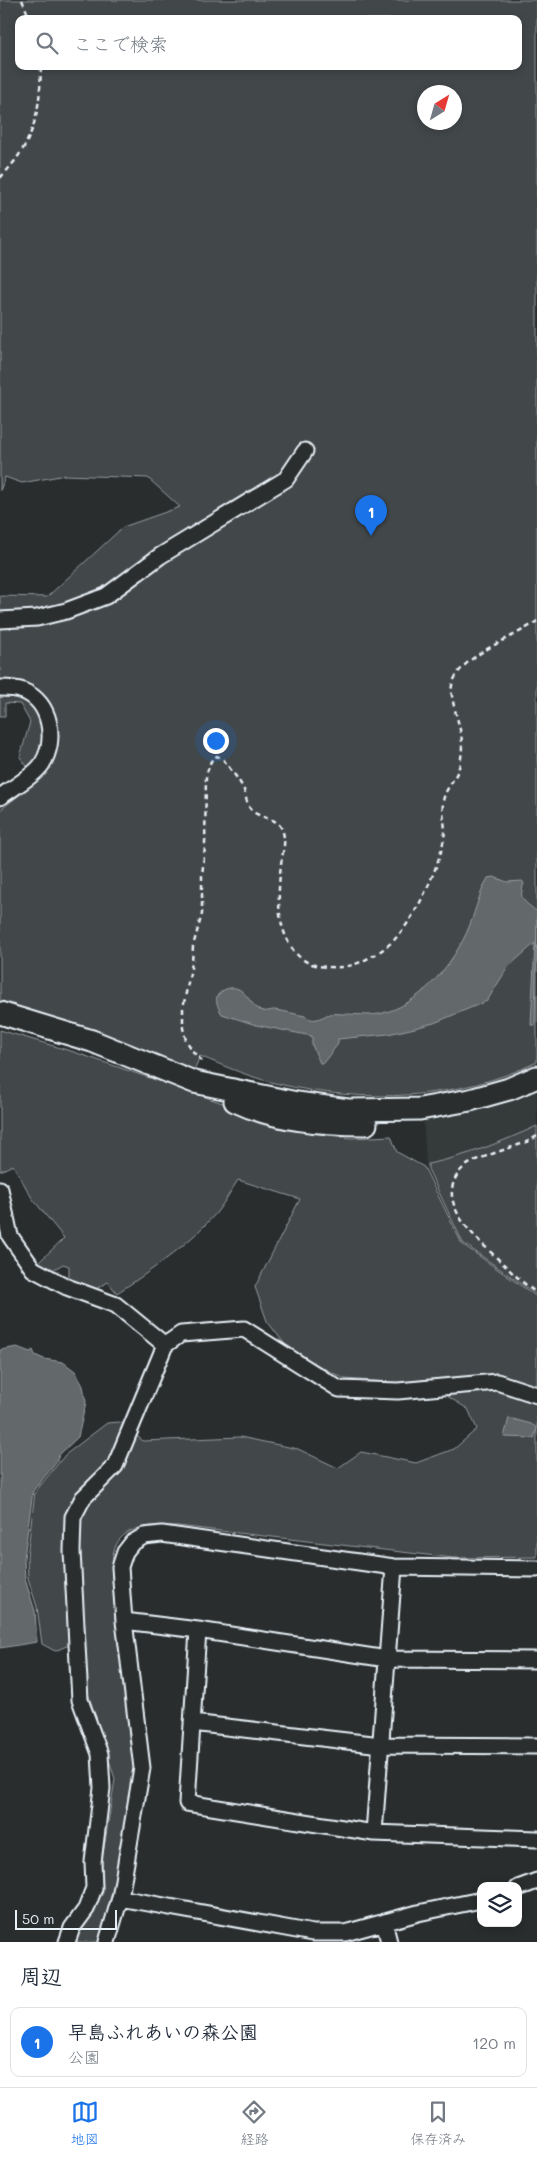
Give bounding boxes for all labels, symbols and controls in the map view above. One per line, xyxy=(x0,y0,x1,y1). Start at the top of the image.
search box xyxy=(15,15,522,70)
icon: search xyxy=(33,29,61,57)
text: ここで検索 xyxy=(73,31,168,56)
north arrow xyxy=(417,85,462,130)
pin: 1 xyxy=(355,495,387,536)
your location xyxy=(203,728,229,754)
map controls xyxy=(477,1882,522,1927)
button: layers xyxy=(477,1882,522,1927)
scale bar xyxy=(15,1907,118,1930)
text: 50 m xyxy=(22,1909,54,1928)
text: 周辺 xyxy=(20,1962,62,1989)
text: 早島ふれあいの森公園 xyxy=(68,2019,258,2044)
text: 1 xyxy=(33,2032,41,2053)
text: 120 m xyxy=(472,2032,516,2053)
text: 公園 xyxy=(68,2046,100,2067)
tab: 地図 xyxy=(71,2098,99,2148)
tab: 経路 xyxy=(240,2098,268,2148)
tab: 保存済み xyxy=(410,2098,466,2148)

